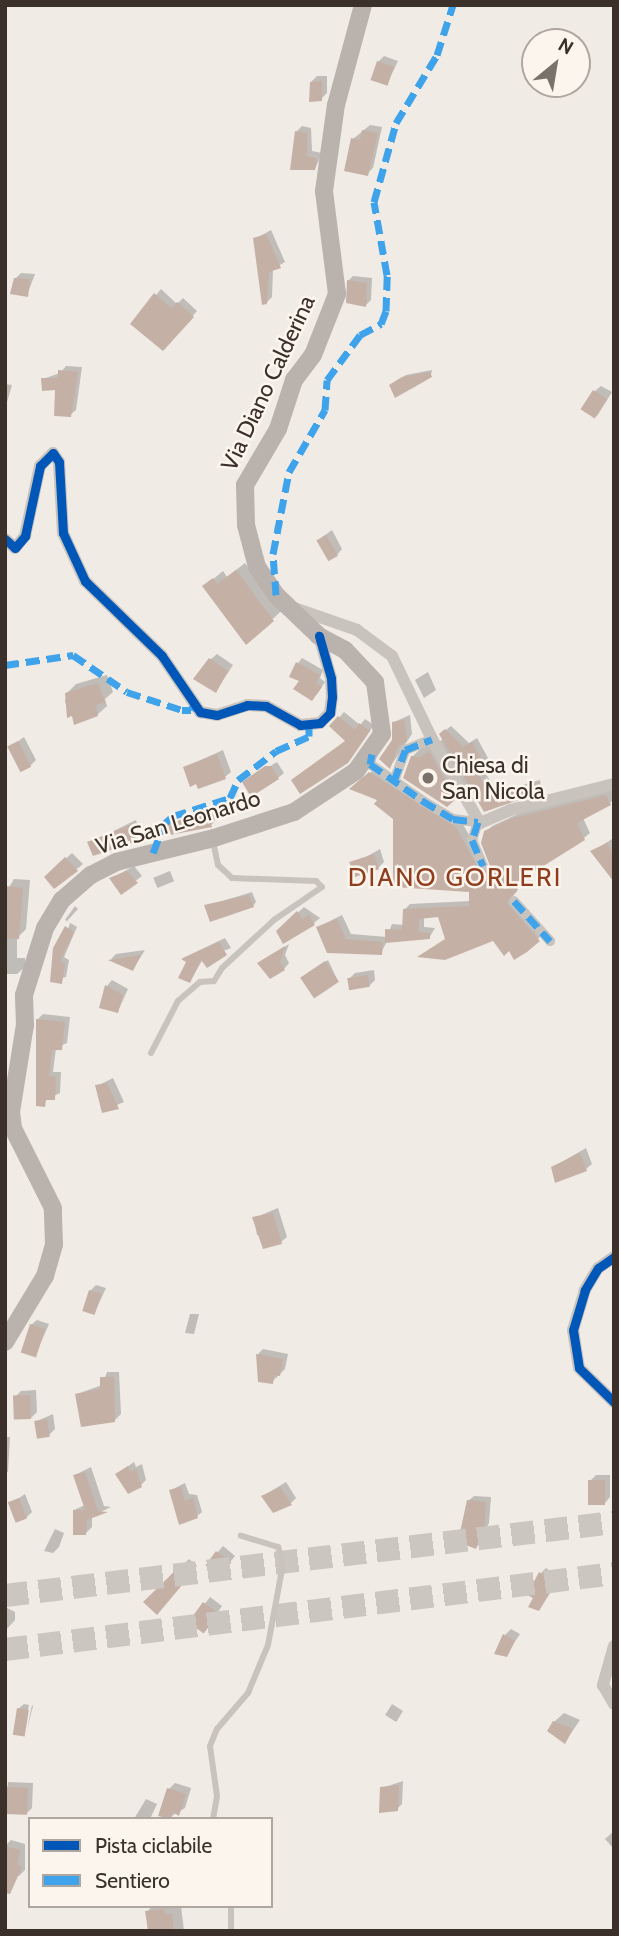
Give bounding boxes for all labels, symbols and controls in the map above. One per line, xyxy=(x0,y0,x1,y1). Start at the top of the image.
north arrow xyxy=(521,28,591,98)
text: N xyxy=(554,33,577,59)
street label: Via Diano Calderina xyxy=(215,291,321,475)
place label: Chiesa di San Nicola xyxy=(442,751,545,805)
marker: Chiesa di San Nicola xyxy=(420,770,436,786)
street label: Via San Leonardo xyxy=(92,784,264,860)
district label: DIANO GORLERI xyxy=(349,862,561,894)
legend xyxy=(28,1817,273,1908)
text: Pista ciclabile xyxy=(95,1833,212,1858)
text: Sentiero xyxy=(95,1868,170,1893)

